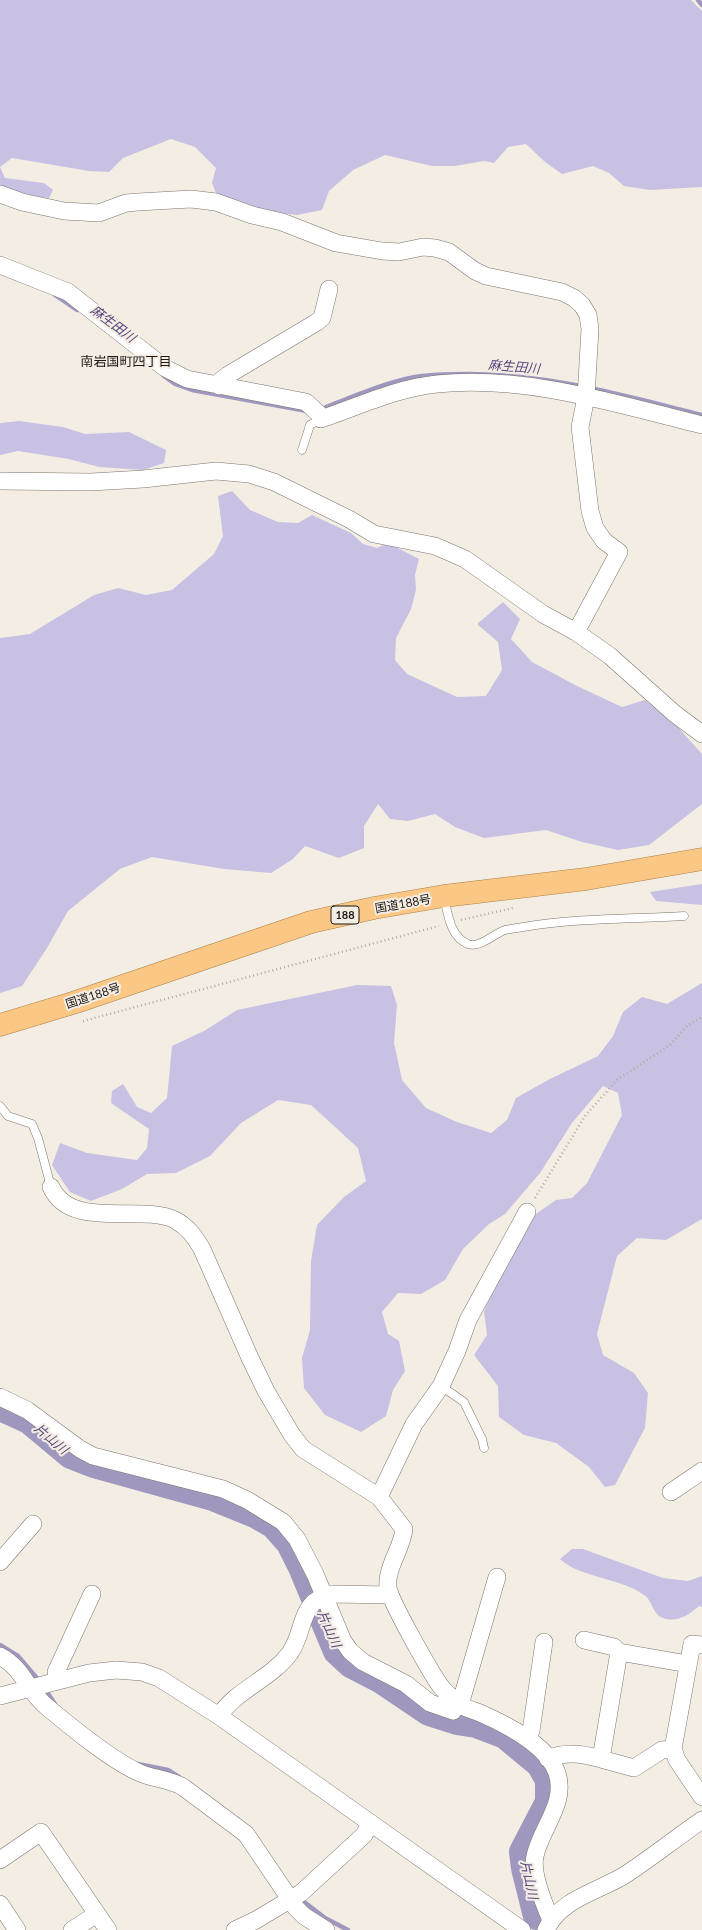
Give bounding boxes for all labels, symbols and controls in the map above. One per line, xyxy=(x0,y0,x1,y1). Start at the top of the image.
water label: 麻生田川 xyxy=(88,302,138,346)
district label: 南岩国町四丁目 xyxy=(81,354,171,370)
water label: 麻生田川 xyxy=(487,357,541,377)
street label: 国道188号 xyxy=(374,892,432,916)
road number: 188 xyxy=(331,906,359,924)
street label: 国道188号 xyxy=(64,980,122,1012)
water label: 片山川 xyxy=(31,1420,71,1458)
water label: 片山川 xyxy=(314,1608,344,1650)
water label: 片山川 xyxy=(517,1859,541,1901)

